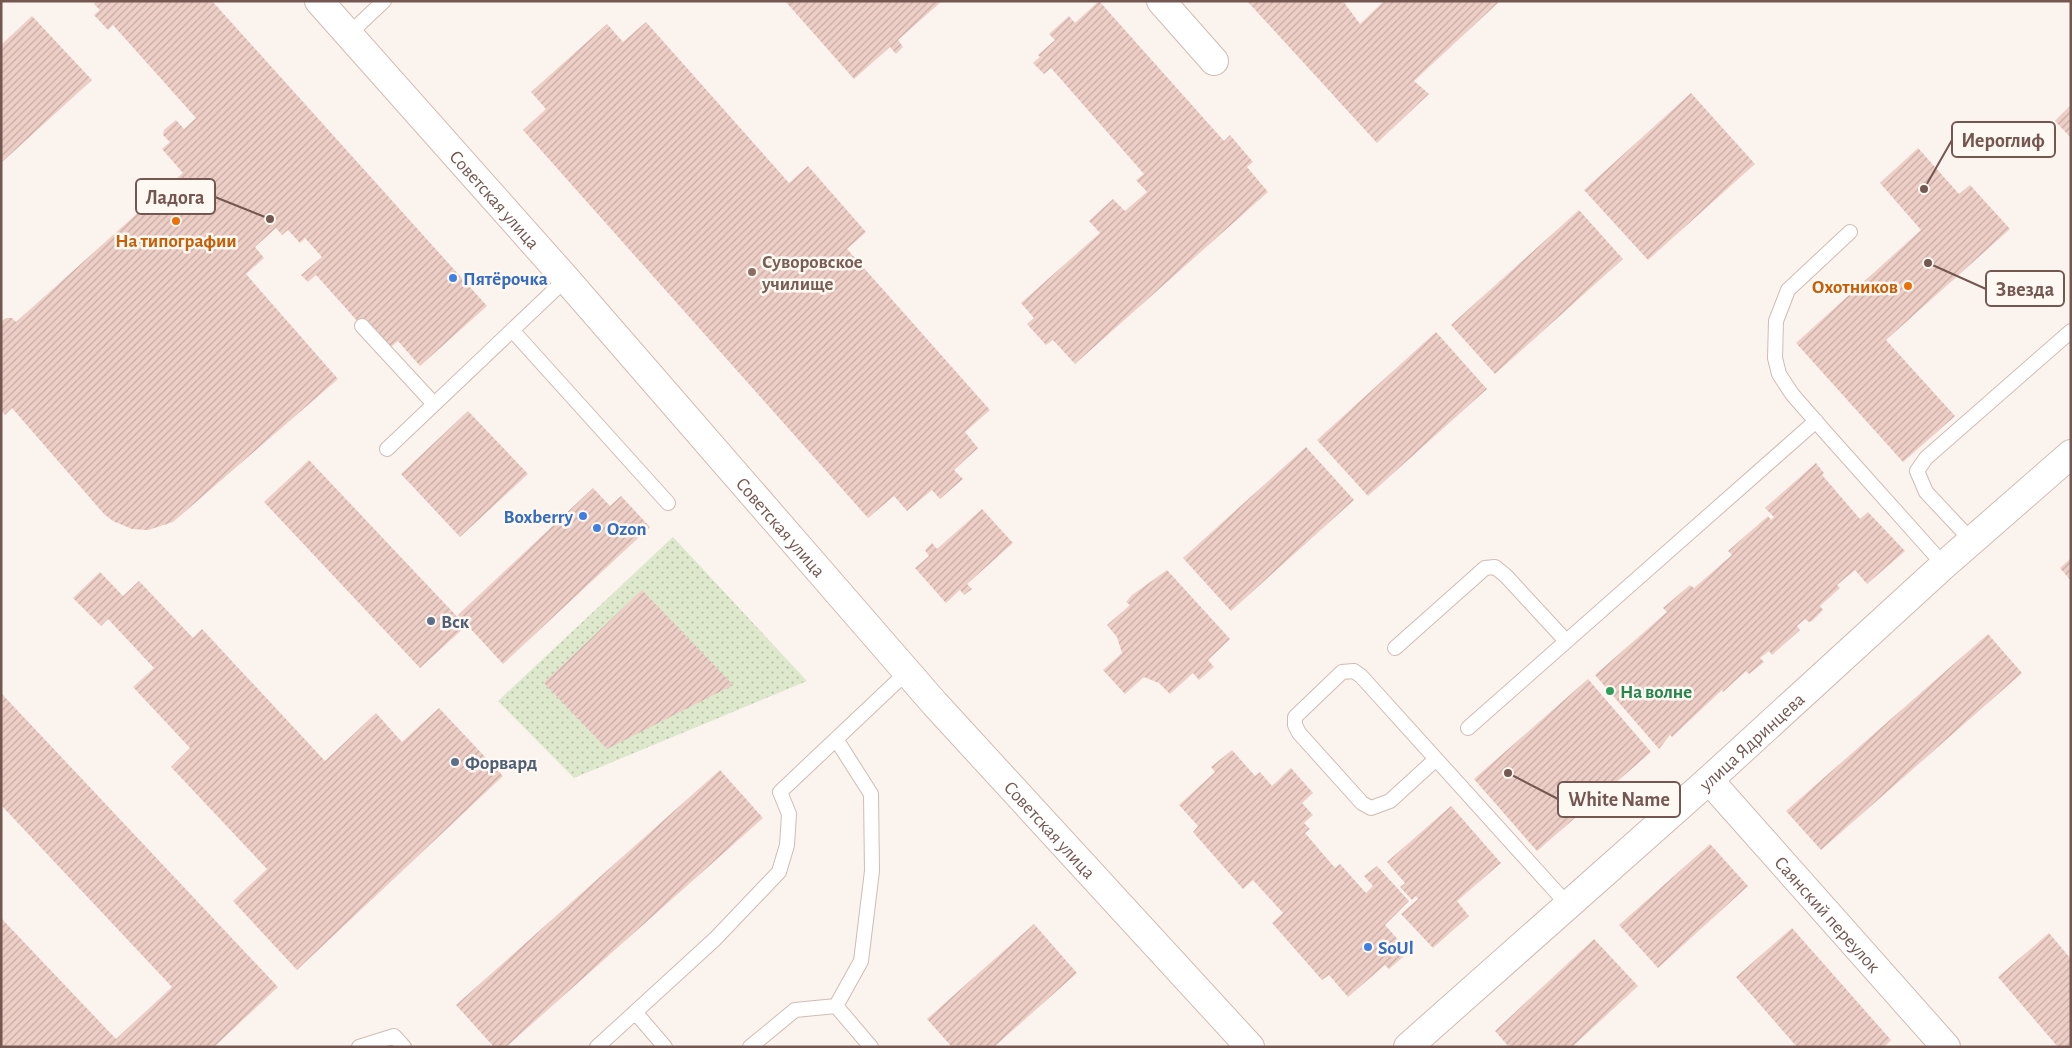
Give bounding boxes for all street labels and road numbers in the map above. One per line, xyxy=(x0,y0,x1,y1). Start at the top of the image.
street label: Советская улица xyxy=(445,147,543,253)
street label: Советская улица xyxy=(732,474,828,581)
street label: улица Ядринцева xyxy=(1696,689,1809,795)
street label: Советская улица xyxy=(1000,778,1099,883)
street label: Саянский переулок xyxy=(1770,853,1883,977)

